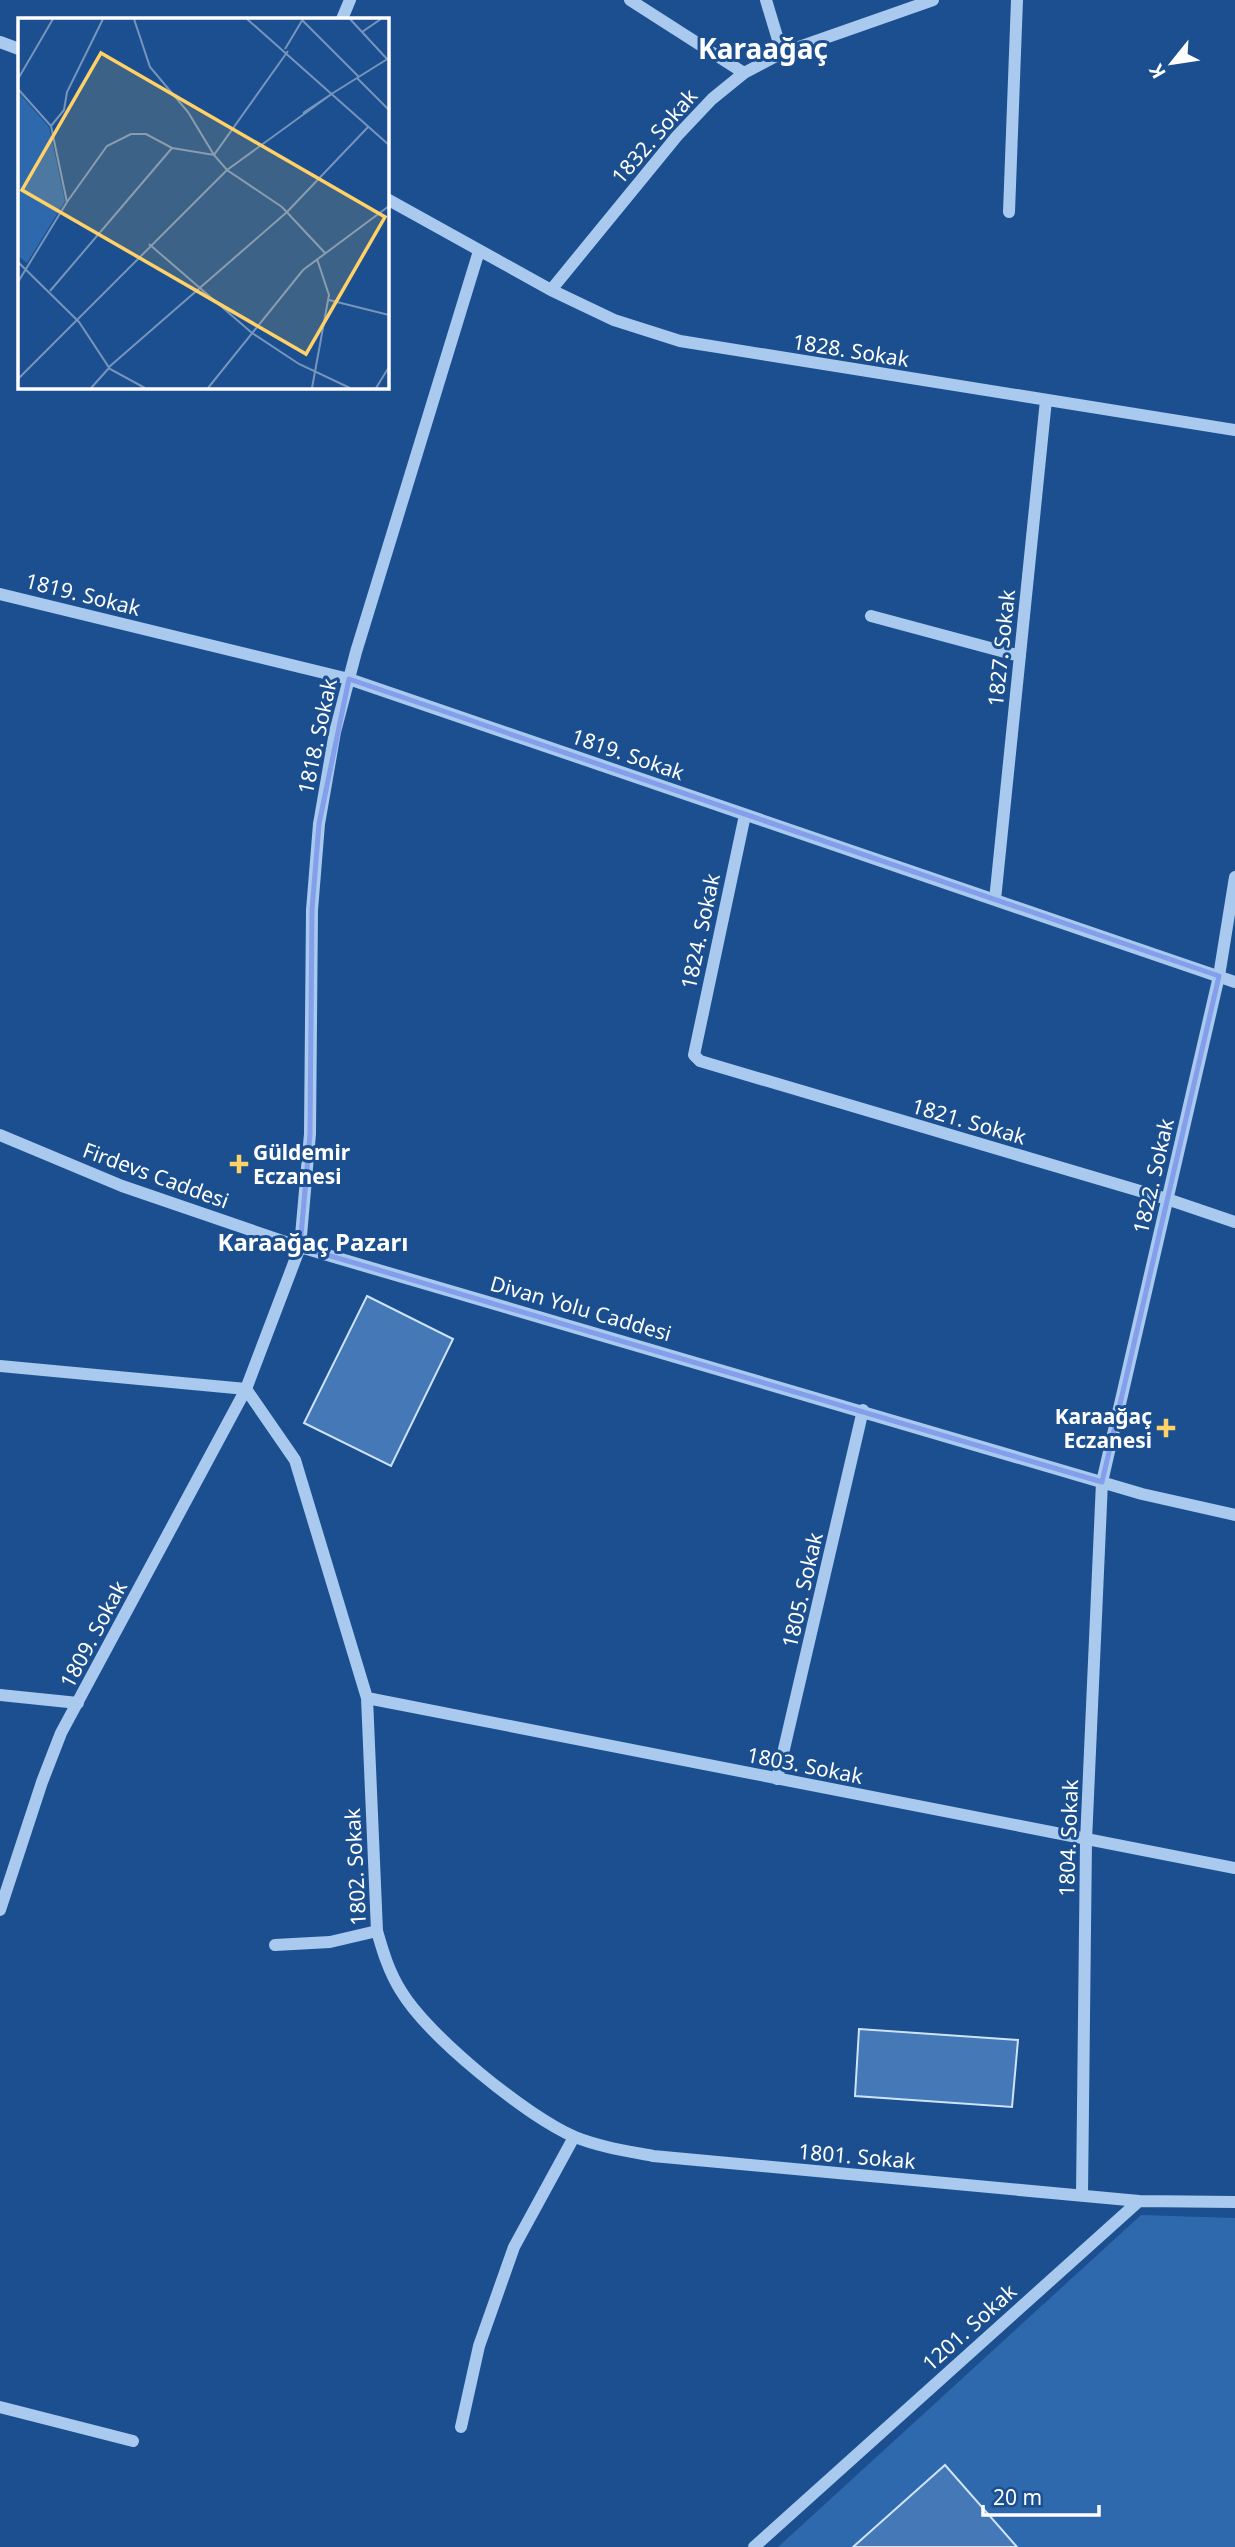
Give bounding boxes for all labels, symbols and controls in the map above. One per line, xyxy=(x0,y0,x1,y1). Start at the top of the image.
inset map xyxy=(18,18,388,388)
north arrow xyxy=(1137,28,1207,98)
district label: Karaağaç xyxy=(698,29,828,67)
text: K xyxy=(1143,59,1172,83)
street label: 1832. Sokak xyxy=(605,82,704,190)
street label: 1828. Sokak xyxy=(791,327,912,373)
street label: 1819. Sokak xyxy=(23,566,144,622)
street label: 1827. Sokak xyxy=(981,587,1021,708)
street label: 1818. Sokak xyxy=(291,675,343,796)
street label: 1819. Sokak xyxy=(568,722,689,787)
street label: 1824. Sokak xyxy=(674,870,726,991)
street label: 1821. Sokak xyxy=(909,1091,1030,1151)
street label: 1822. Sokak xyxy=(1126,1115,1180,1236)
street label: Firdevs Caddesi xyxy=(79,1136,233,1214)
place label: Güldemir Eczanesi xyxy=(253,1138,351,1190)
marker: Güldemir Eczanesi xyxy=(231,1156,247,1172)
district label: Karaağaç Pazarı xyxy=(218,1225,408,1258)
street label: Divan Yolu Caddesi xyxy=(487,1269,675,1347)
place label: Karaağaç Eczanesi xyxy=(1055,1402,1152,1454)
marker: Karaağaç Eczanesi xyxy=(1158,1420,1174,1436)
street label: 1805. Sokak xyxy=(775,1529,829,1650)
street label: 1809. Sokak xyxy=(53,1575,133,1692)
street label: 1803. Sokak xyxy=(745,1740,866,1790)
street label: 1804. Sokak xyxy=(1052,1778,1084,1897)
street label: 1802. Sokak xyxy=(338,1807,372,1926)
street label: 1801. Sokak xyxy=(797,2137,918,2175)
street label: 1201. Sokak xyxy=(916,2277,1023,2377)
scale bar xyxy=(983,2474,1098,2518)
text: 20 m xyxy=(993,2483,1042,2511)

